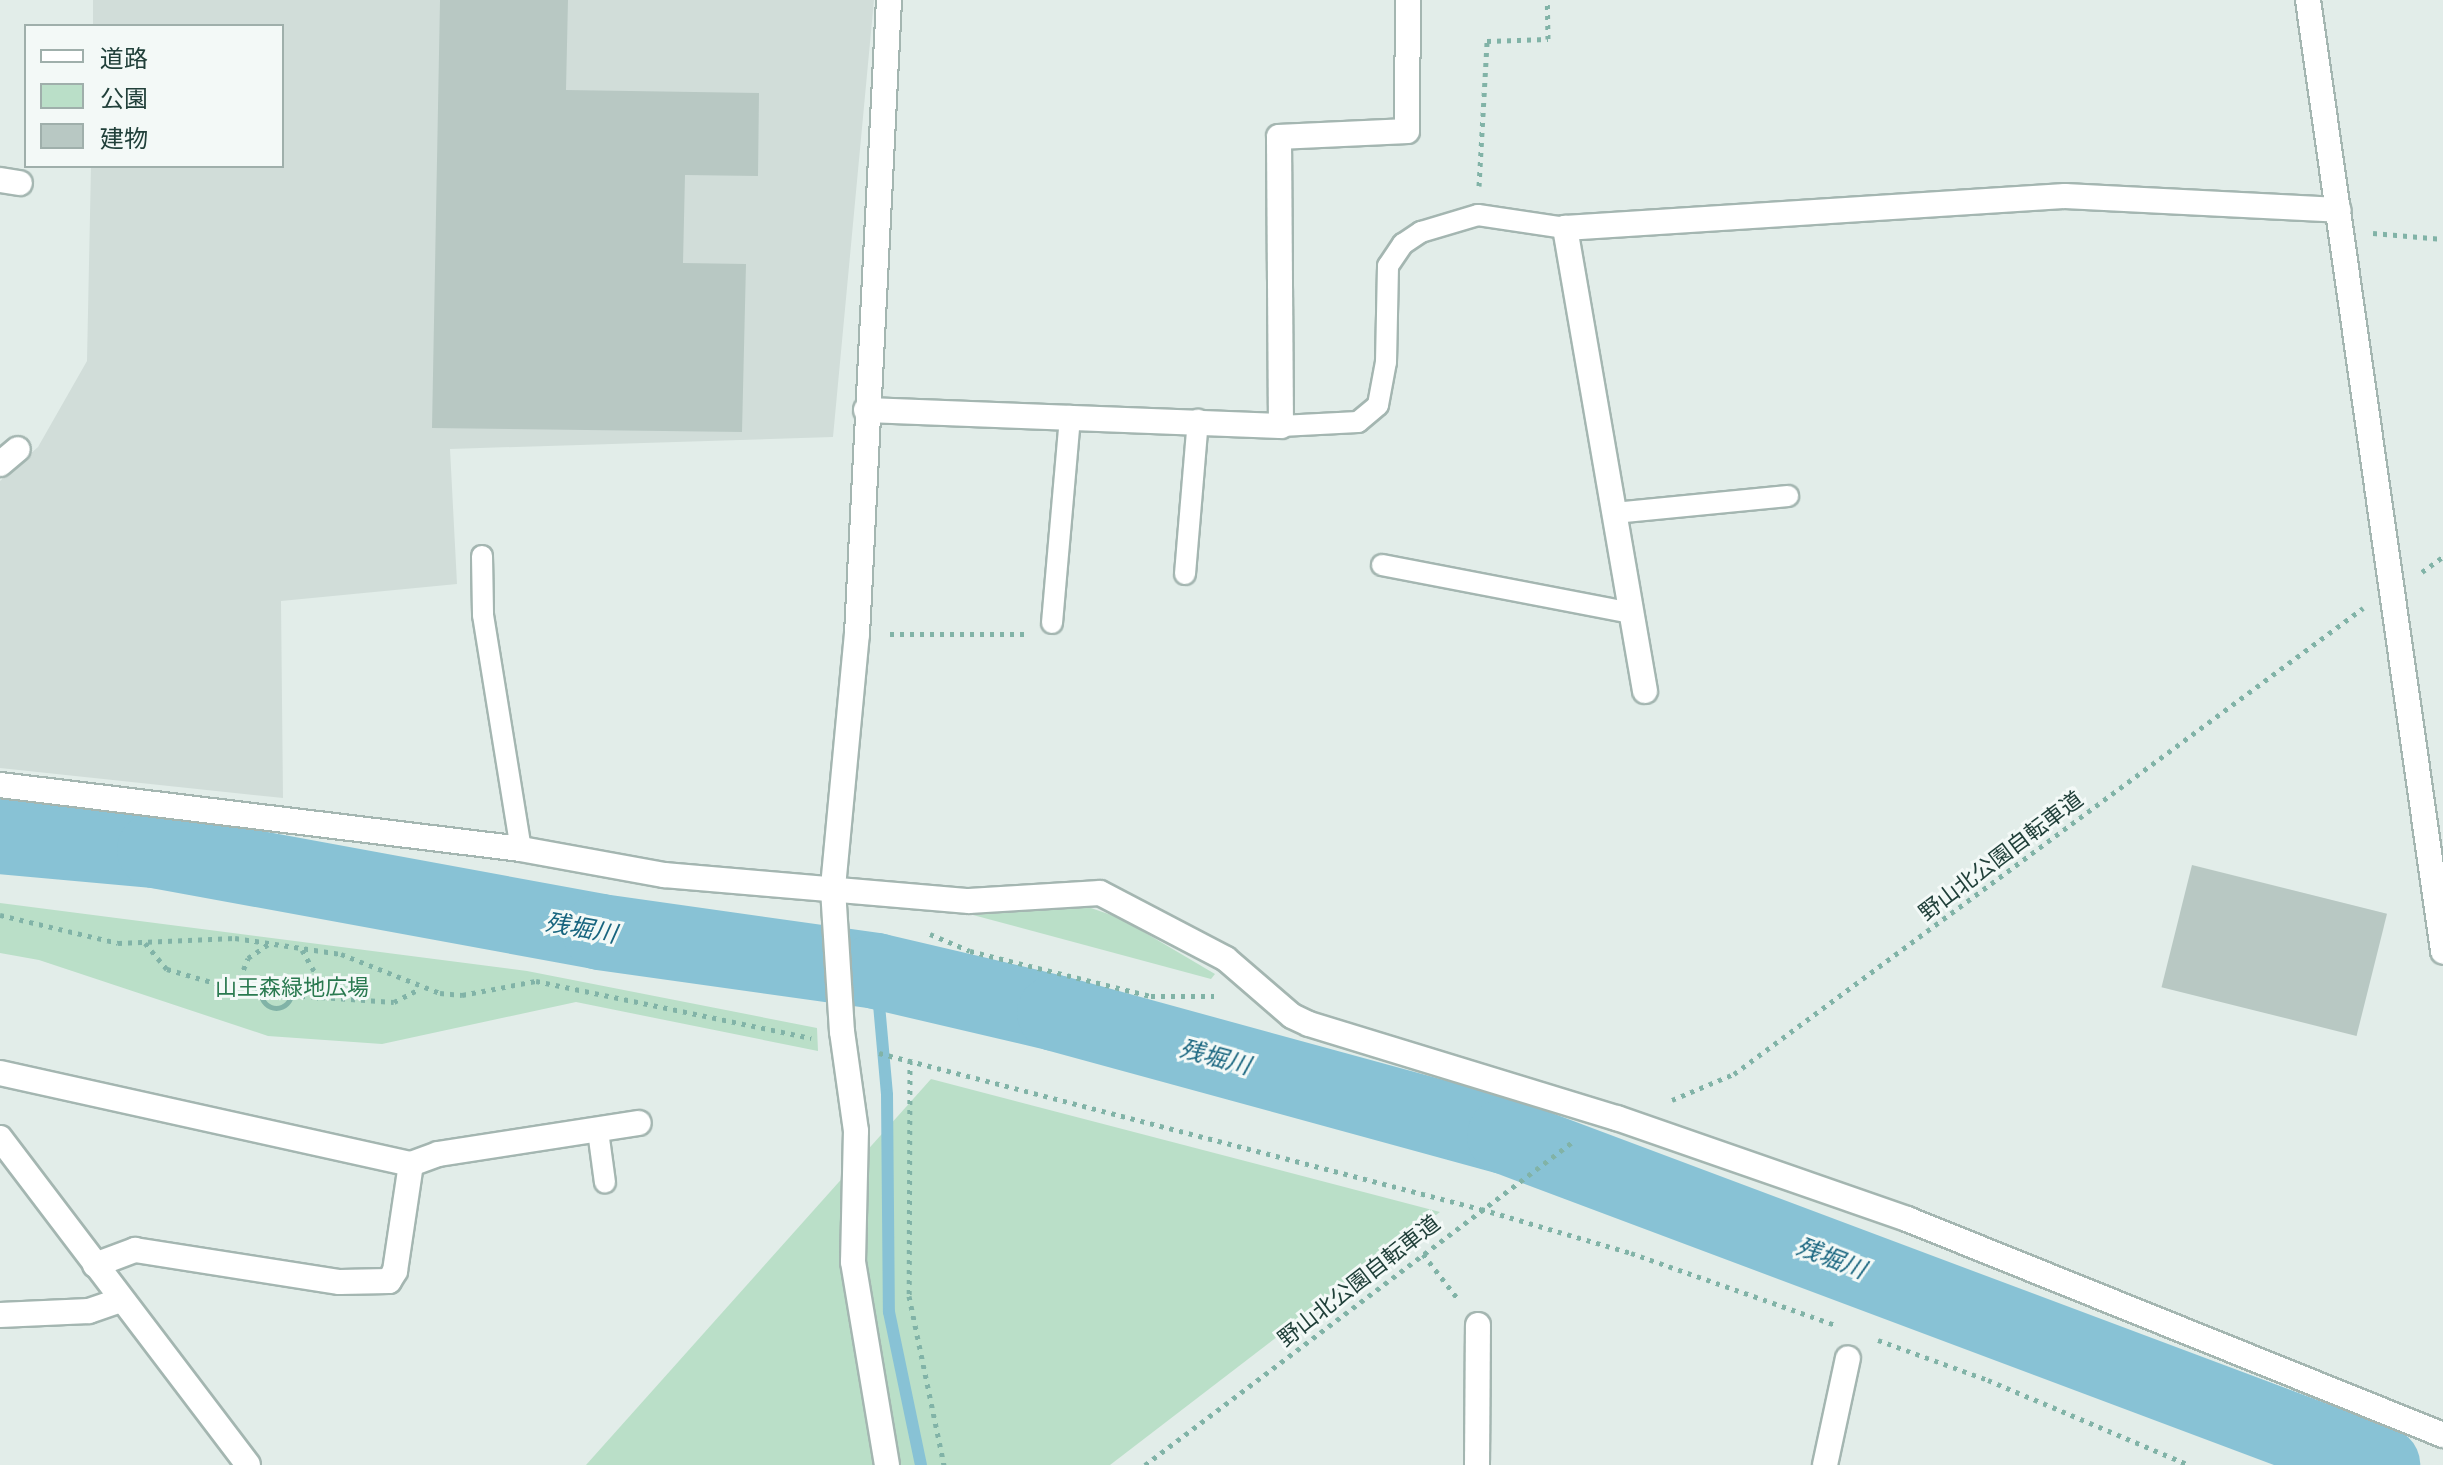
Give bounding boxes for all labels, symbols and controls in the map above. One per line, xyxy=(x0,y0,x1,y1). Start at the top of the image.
legend xyxy=(24,24,284,168)
text: 道路 xyxy=(100,45,148,72)
text: 公園 xyxy=(100,85,148,112)
text: 建物 xyxy=(100,125,148,152)
street label: 野山北公園自転車道 xyxy=(1914,786,2088,926)
water label: 残堀川 xyxy=(543,908,619,948)
park label: 山王森緑地広場 xyxy=(215,975,369,1001)
water label: 残堀川 xyxy=(1176,1034,1254,1080)
street label: 野山北公園自転車道 xyxy=(1273,1210,1445,1352)
water label: 残堀川 xyxy=(1792,1232,1870,1284)

